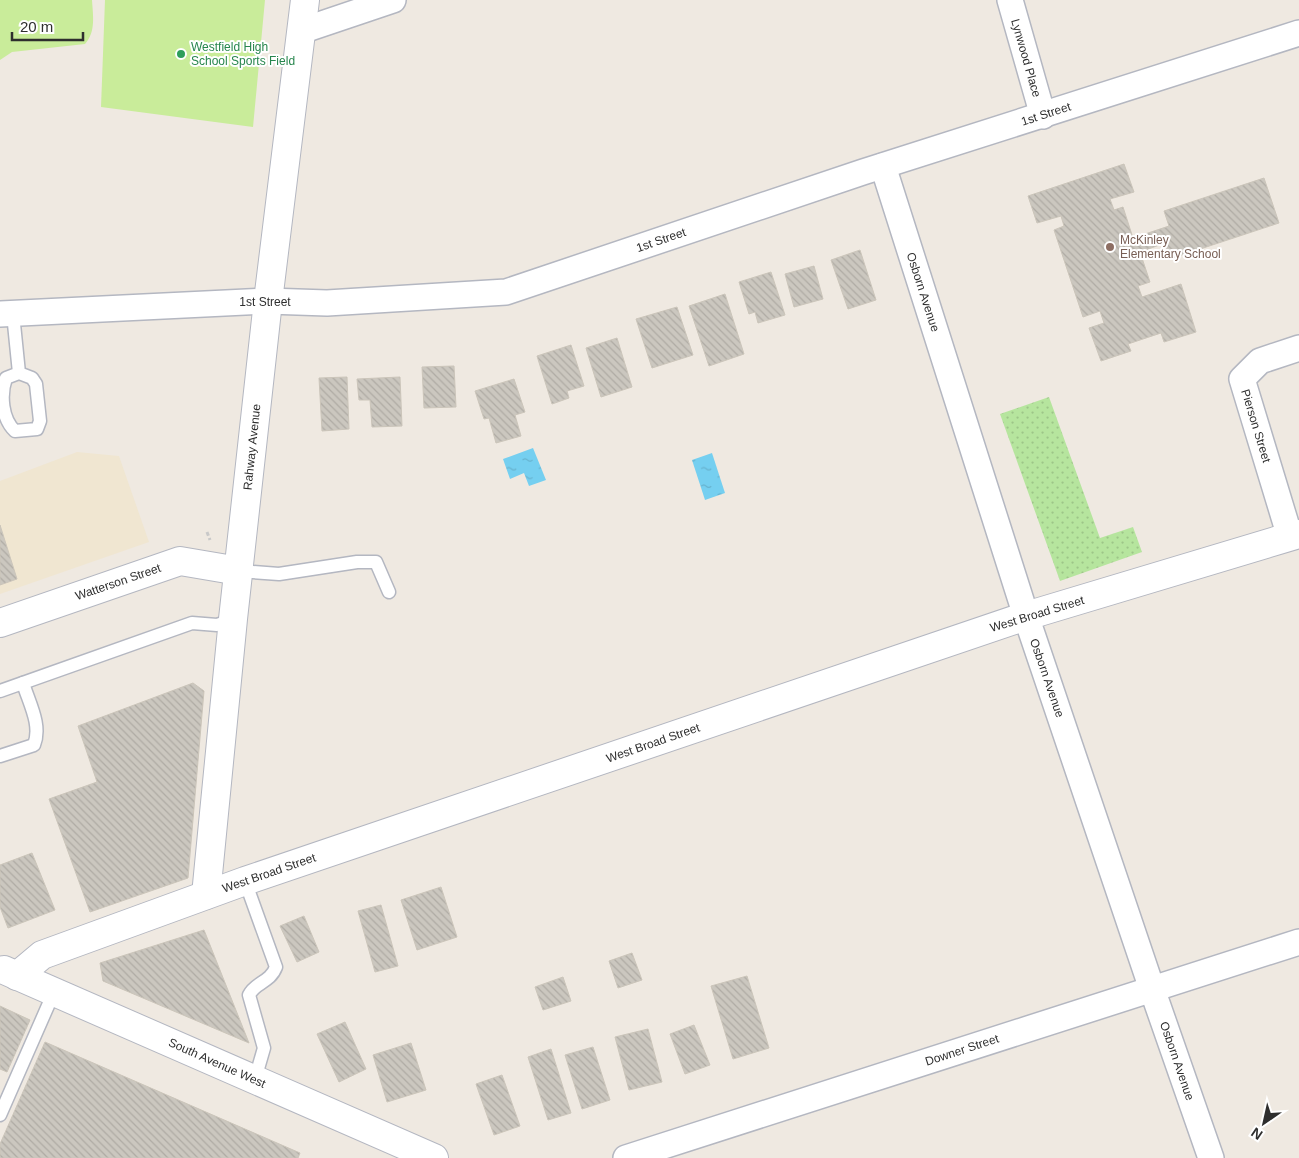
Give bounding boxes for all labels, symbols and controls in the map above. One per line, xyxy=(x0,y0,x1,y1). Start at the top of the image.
scale bar xyxy=(12,10,84,42)
street label: Lynwood Place xyxy=(1008,17,1044,99)
text: 20 m xyxy=(20,18,53,35)
place label: Westfield High School Sports Field xyxy=(191,40,295,68)
marker: Westfield High School Sports Field xyxy=(175,48,187,60)
street label: 1st Street xyxy=(1019,99,1073,129)
street label: 1st Street xyxy=(634,225,688,255)
place label: McKinley Elementary School xyxy=(1120,233,1221,261)
marker: McKinley Elementary School xyxy=(1104,241,1116,253)
street label: Osborn Avenue xyxy=(904,251,943,334)
street label: 1st Street xyxy=(239,295,291,309)
street label: Pierson Street xyxy=(1238,388,1274,465)
street label: Rahway Avenue xyxy=(241,403,264,491)
street label: Watterson Street xyxy=(73,561,163,603)
street label: West Broad Street xyxy=(988,593,1086,635)
street label: Osborn Avenue xyxy=(1027,637,1067,720)
street label: West Broad Street xyxy=(604,720,702,766)
street label: West Broad Street xyxy=(220,850,318,896)
street label: Osborn Avenue xyxy=(1157,1020,1197,1103)
street label: Downer Street xyxy=(923,1031,1001,1069)
street label: South Avenue West xyxy=(166,1035,268,1091)
north arrow xyxy=(1239,1098,1289,1148)
text: N xyxy=(1248,1124,1265,1143)

